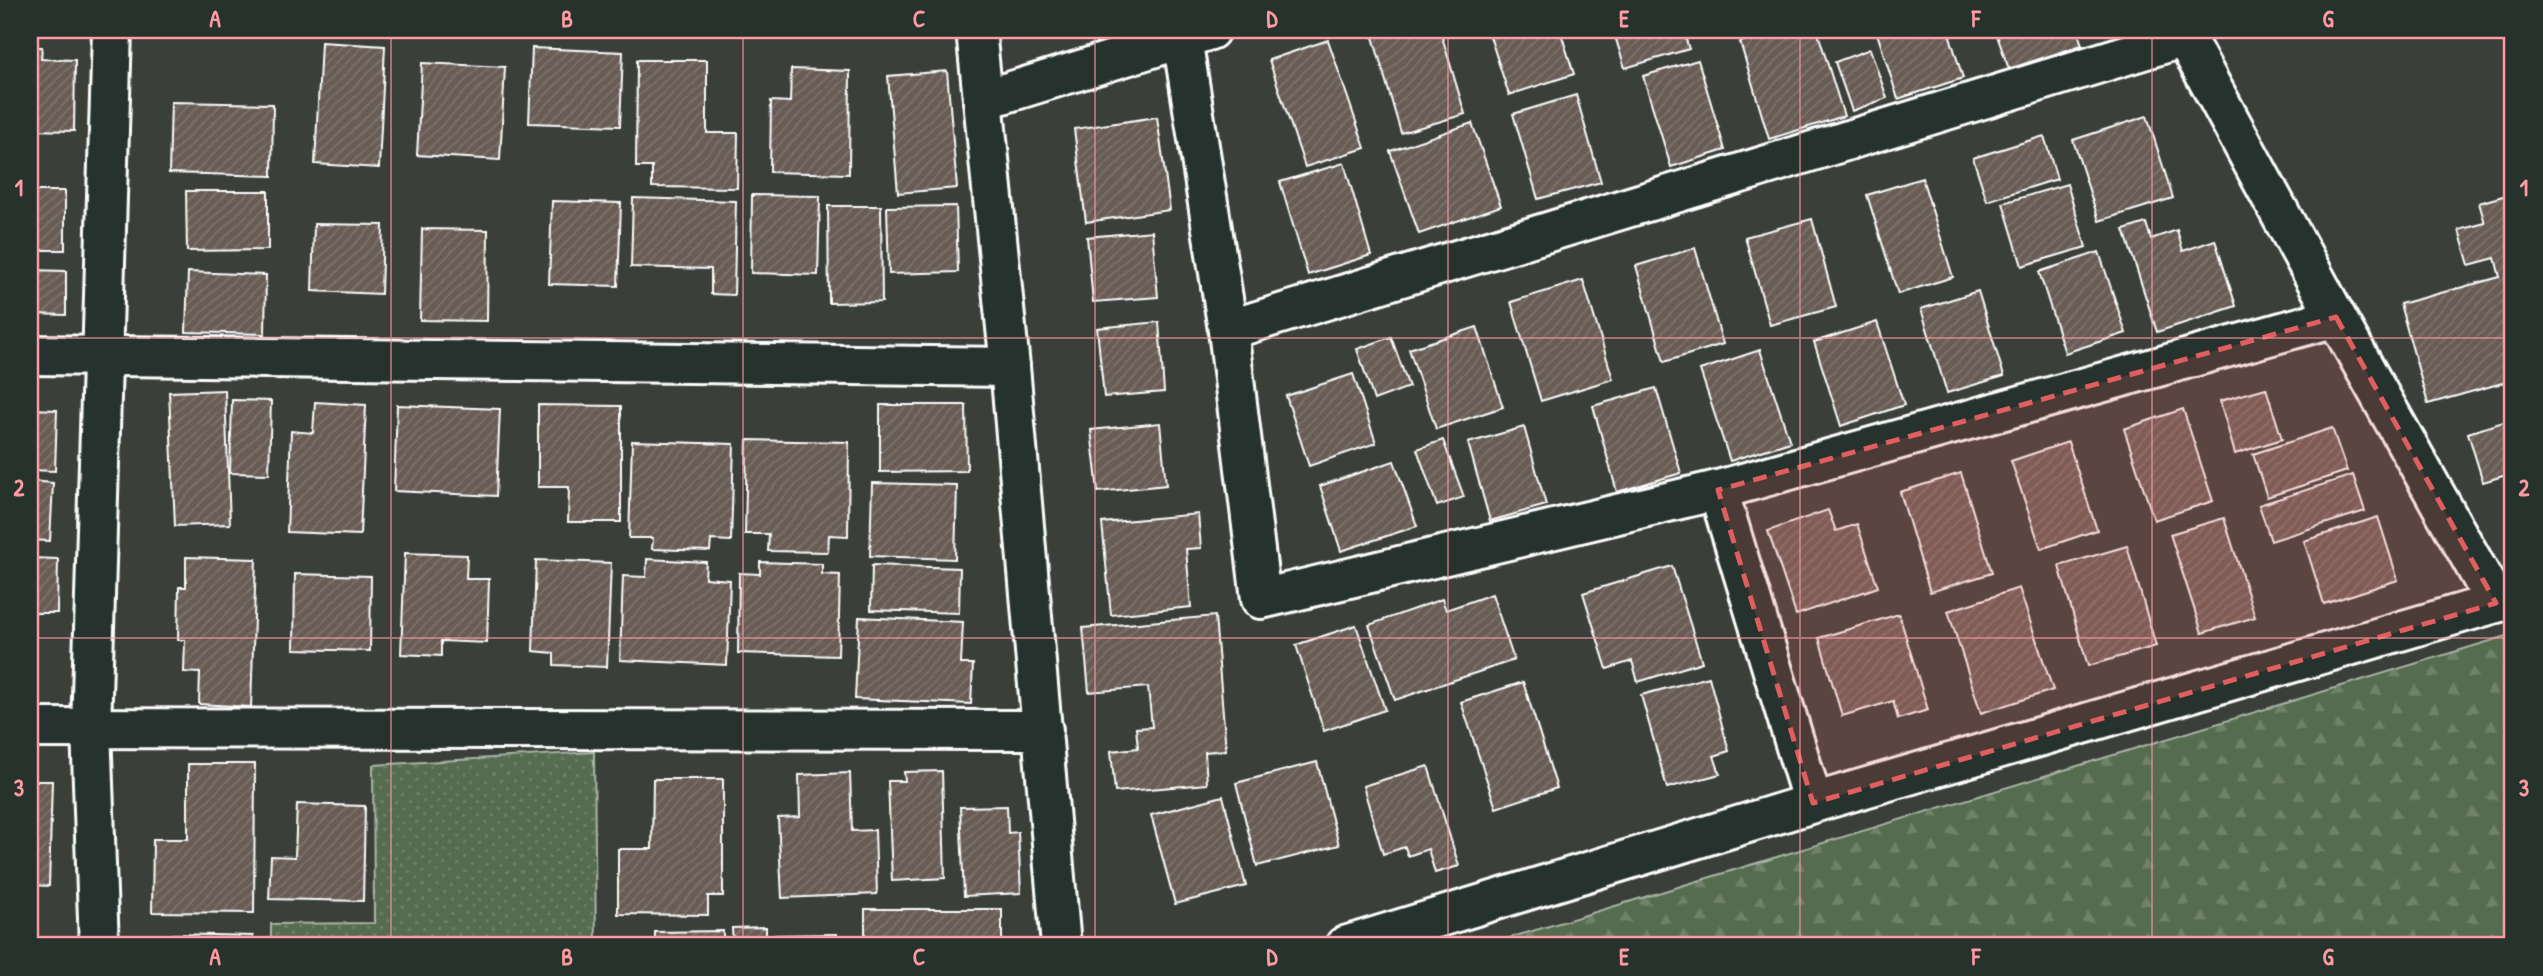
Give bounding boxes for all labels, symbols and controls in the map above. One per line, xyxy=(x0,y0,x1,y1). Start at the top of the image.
text: A xyxy=(209,3,221,34)
text: B xyxy=(561,3,573,34)
text: C xyxy=(913,3,925,34)
text: D xyxy=(1267,3,1279,34)
text: E xyxy=(1619,3,1630,34)
text: F xyxy=(1971,3,1982,34)
text: G xyxy=(2322,3,2334,34)
text: 1 xyxy=(15,172,23,203)
text: 1 xyxy=(2520,172,2528,203)
text: 2 xyxy=(14,472,25,503)
text: 2 xyxy=(2519,472,2530,503)
text: 3 xyxy=(14,772,24,803)
text: 3 xyxy=(2519,772,2529,803)
text: A xyxy=(209,941,221,972)
text: B xyxy=(561,941,573,972)
text: C xyxy=(913,941,925,972)
text: D xyxy=(1267,941,1279,972)
text: E xyxy=(1619,941,1630,972)
text: F xyxy=(1971,941,1982,972)
text: G xyxy=(2322,941,2334,972)

